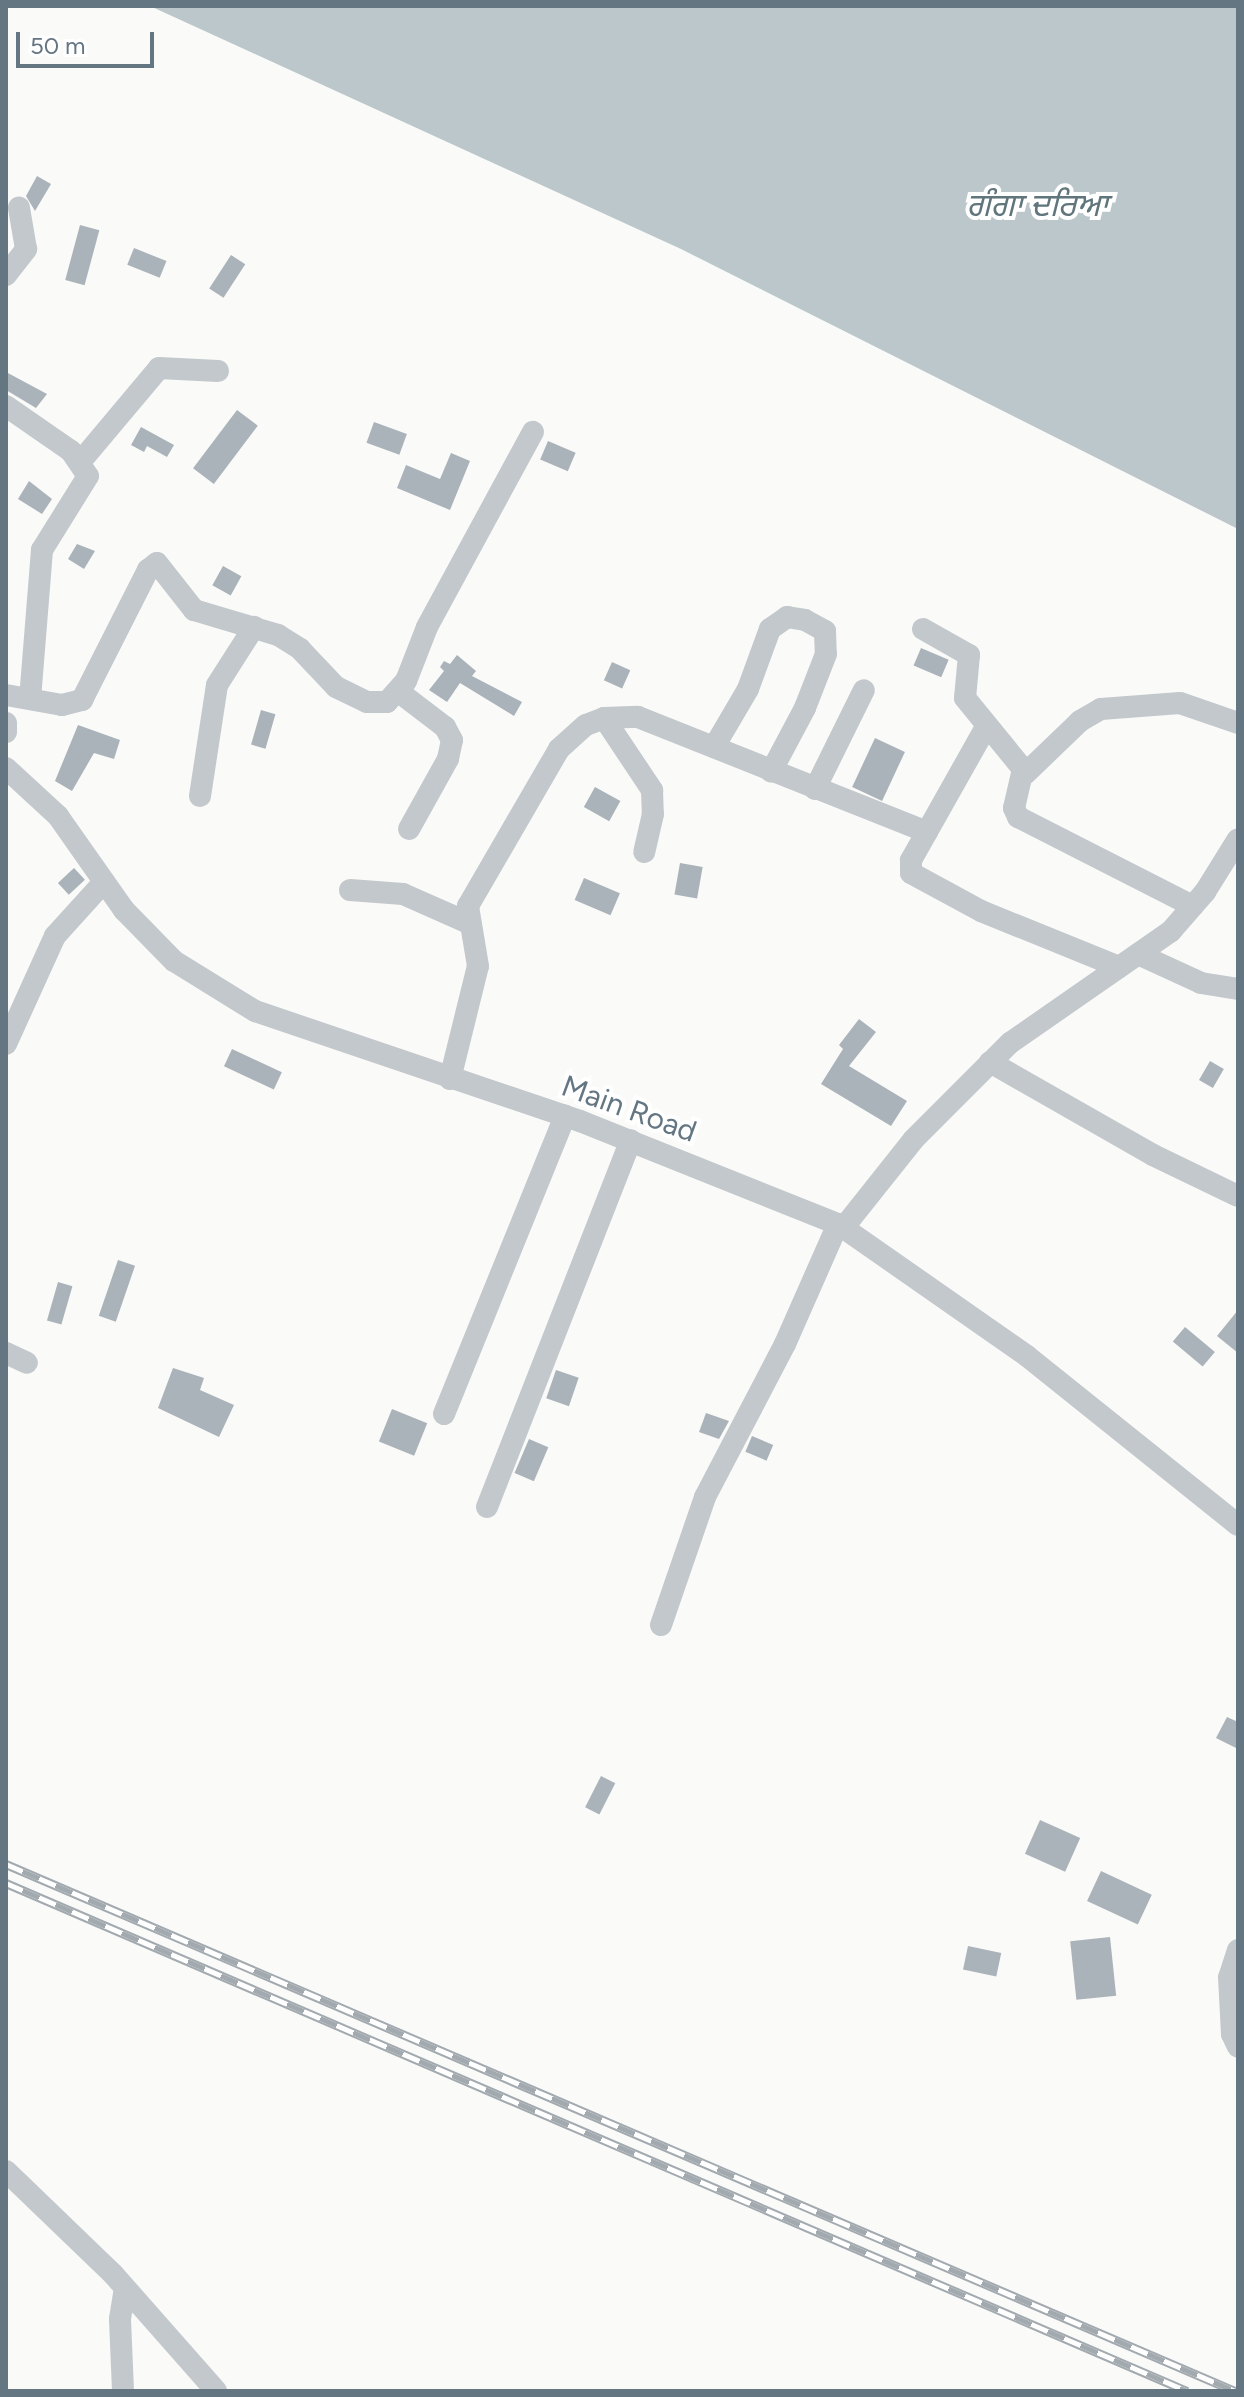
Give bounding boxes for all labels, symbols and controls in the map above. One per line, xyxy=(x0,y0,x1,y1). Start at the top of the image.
scale bar xyxy=(20,16,158,66)
text: 50 m xyxy=(30,31,86,60)
water label: ਗੰਗਾ ਦਰਿਆ xyxy=(966,186,1108,224)
street label: Main Road xyxy=(557,1068,701,1150)

